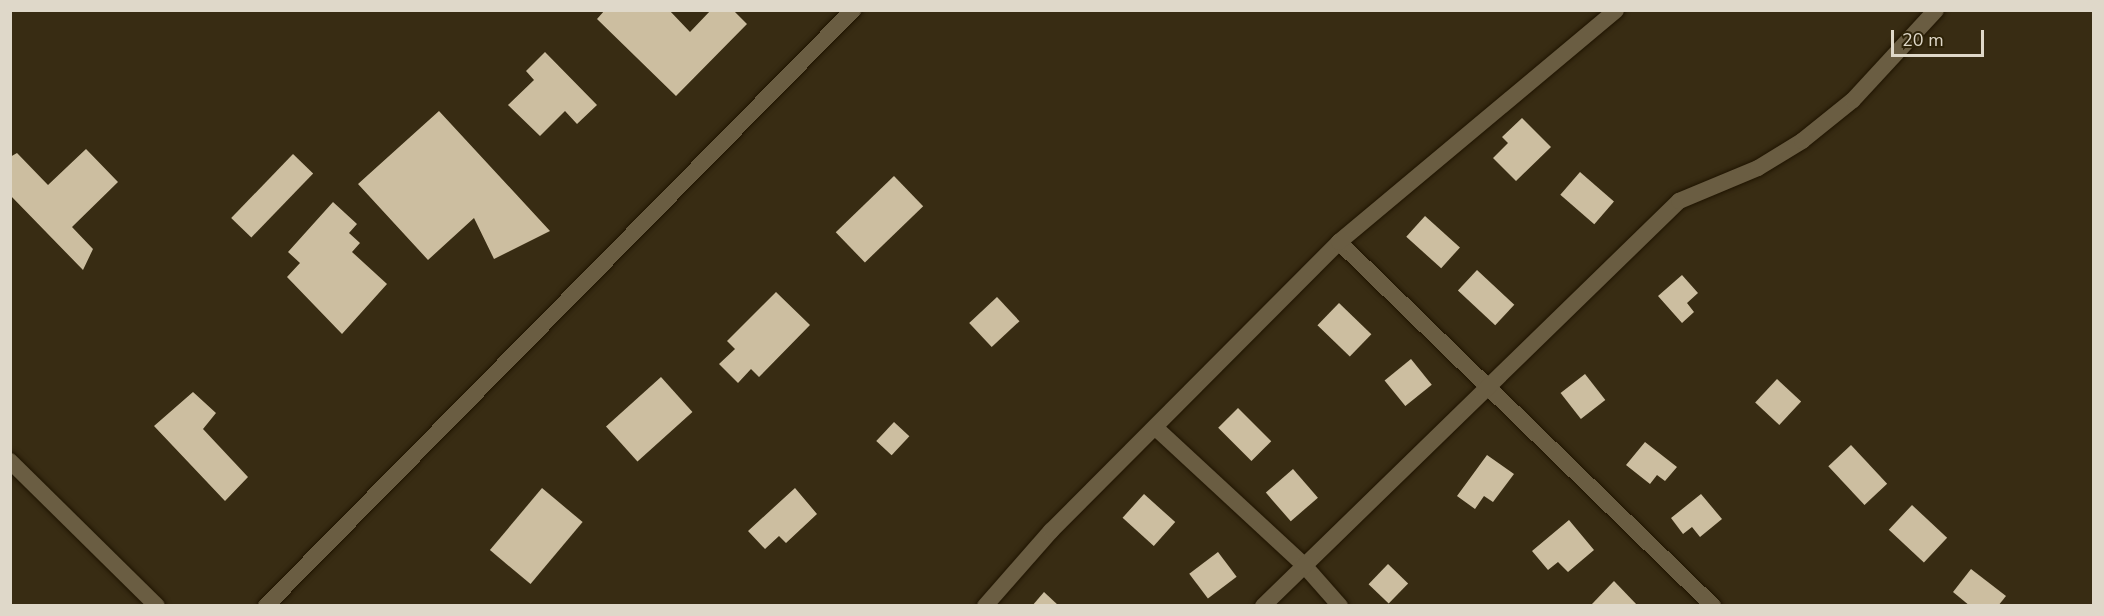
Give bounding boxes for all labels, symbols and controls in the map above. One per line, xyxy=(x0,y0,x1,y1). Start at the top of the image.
scale bar xyxy=(1894,18,1987,56)
text: 20 m xyxy=(1902,28,1944,52)

